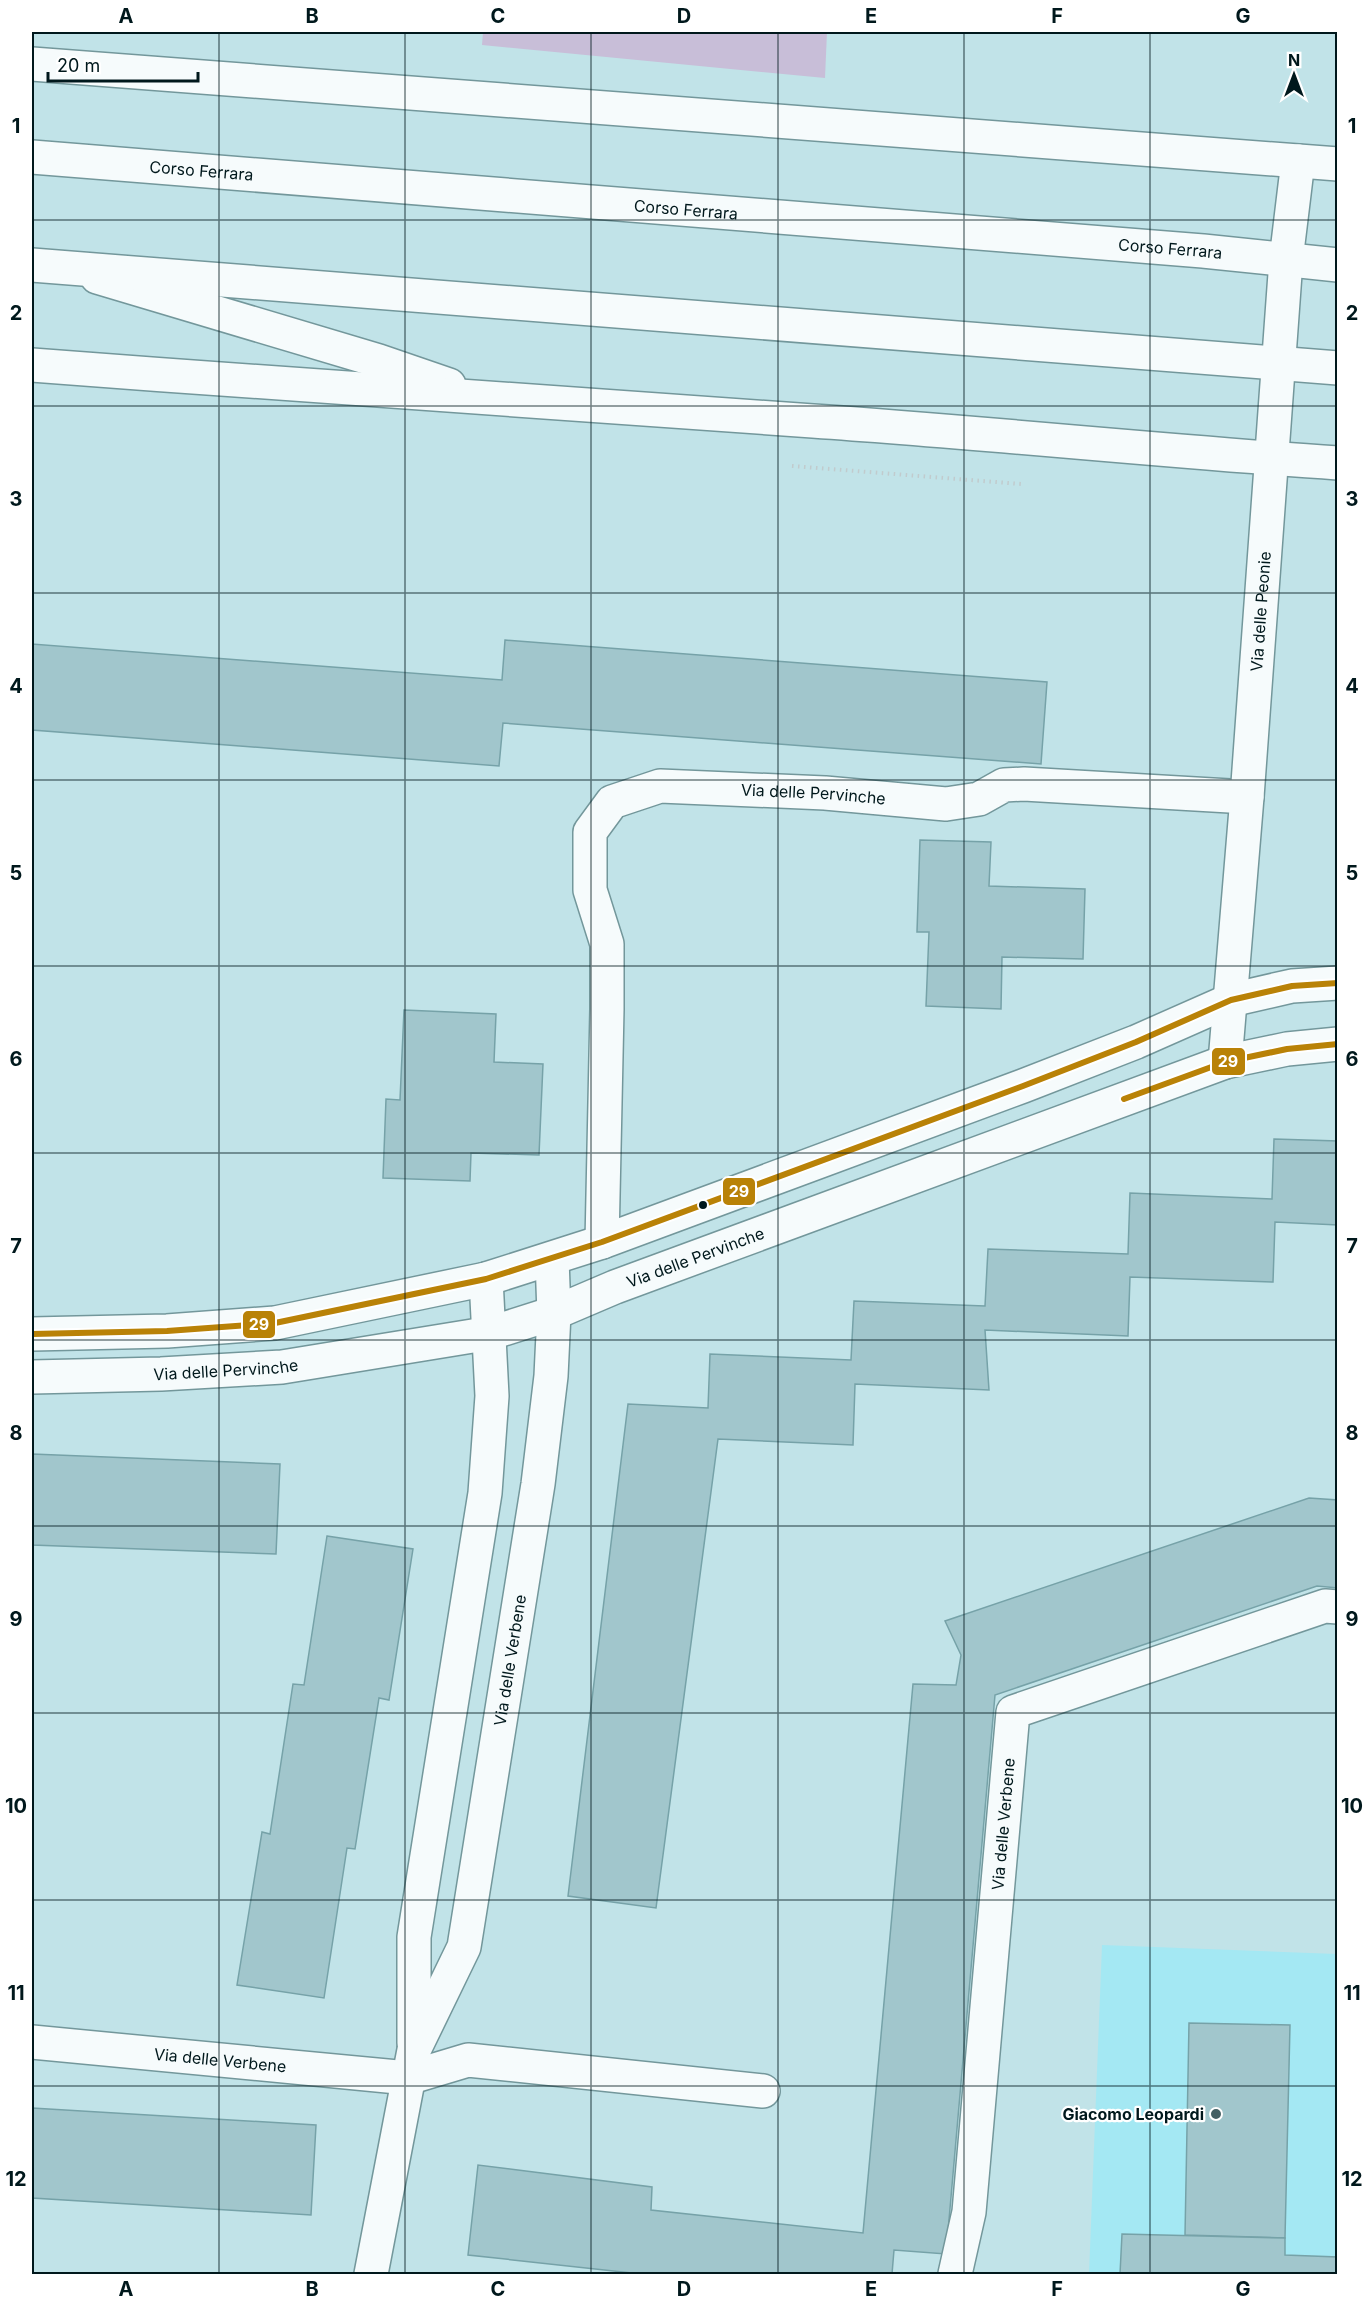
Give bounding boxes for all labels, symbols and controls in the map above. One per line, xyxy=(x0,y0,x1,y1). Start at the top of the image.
text: A xyxy=(119,4,134,28)
text: B xyxy=(305,4,319,28)
text: C xyxy=(491,4,505,28)
text: D xyxy=(677,4,691,28)
text: E xyxy=(865,4,877,28)
text: F xyxy=(1051,4,1063,28)
text: G xyxy=(1235,4,1251,28)
scale bar xyxy=(48,45,198,83)
north arrow xyxy=(1264,45,1324,105)
text: N xyxy=(1288,50,1300,70)
text: 20 m xyxy=(57,55,100,76)
text: 1 xyxy=(12,114,20,138)
text: 1 xyxy=(1348,114,1356,138)
street label: Corso Ferrara xyxy=(149,156,254,185)
street label: Corso Ferrara xyxy=(633,195,739,224)
street label: Corso Ferrara xyxy=(1118,234,1223,263)
text: 2 xyxy=(10,301,22,325)
text: 2 xyxy=(1346,301,1358,325)
text: 3 xyxy=(10,487,22,511)
text: 3 xyxy=(1346,487,1358,511)
street label: Via delle Peonie xyxy=(1246,550,1275,672)
text: 4 xyxy=(9,674,23,698)
text: 4 xyxy=(1345,674,1359,698)
street label: Via delle Pervinche xyxy=(740,779,887,808)
text: 5 xyxy=(10,861,22,885)
text: 5 xyxy=(1346,861,1358,885)
text: 6 xyxy=(10,1047,23,1071)
line badge: 29 xyxy=(1211,1047,1246,1076)
text: 6 xyxy=(1346,1047,1359,1071)
text: 29 xyxy=(1218,1051,1238,1071)
line badge: 29 xyxy=(722,1177,756,1206)
text: 29 xyxy=(729,1181,749,1201)
unlabelled marker xyxy=(697,1199,709,1211)
street label: Via delle Pervinche xyxy=(624,1223,767,1292)
text: 7 xyxy=(10,1234,22,1258)
text: 7 xyxy=(1346,1234,1358,1258)
line badge: 29 xyxy=(242,1310,276,1339)
text: 29 xyxy=(249,1314,269,1334)
street label: Via delle Pervinche xyxy=(153,1355,300,1384)
text: 8 xyxy=(9,1421,23,1445)
text: 8 xyxy=(1345,1421,1359,1445)
street label: Via delle Verbene xyxy=(489,1593,530,1727)
text: 9 xyxy=(10,1607,23,1631)
text: 9 xyxy=(1346,1607,1359,1631)
street label: Via delle Verbene xyxy=(987,1757,1019,1891)
text: 10 xyxy=(5,1794,27,1818)
text: 10 xyxy=(1341,1794,1363,1818)
text: 11 xyxy=(7,1981,25,2005)
text: 11 xyxy=(1343,1981,1361,2005)
street label: Via delle Verbene xyxy=(153,2044,287,2076)
place label: Giacomo Leopardi xyxy=(1062,2104,1204,2124)
marker: Giacomo Leopardi xyxy=(1209,2107,1223,2121)
text: 12 xyxy=(5,2167,27,2191)
text: 12 xyxy=(1341,2167,1363,2191)
text: A xyxy=(119,2277,134,2301)
text: B xyxy=(305,2277,319,2301)
text: C xyxy=(491,2277,505,2301)
text: D xyxy=(677,2277,691,2301)
text: E xyxy=(865,2277,877,2301)
text: F xyxy=(1051,2277,1063,2301)
text: G xyxy=(1235,2277,1251,2301)

